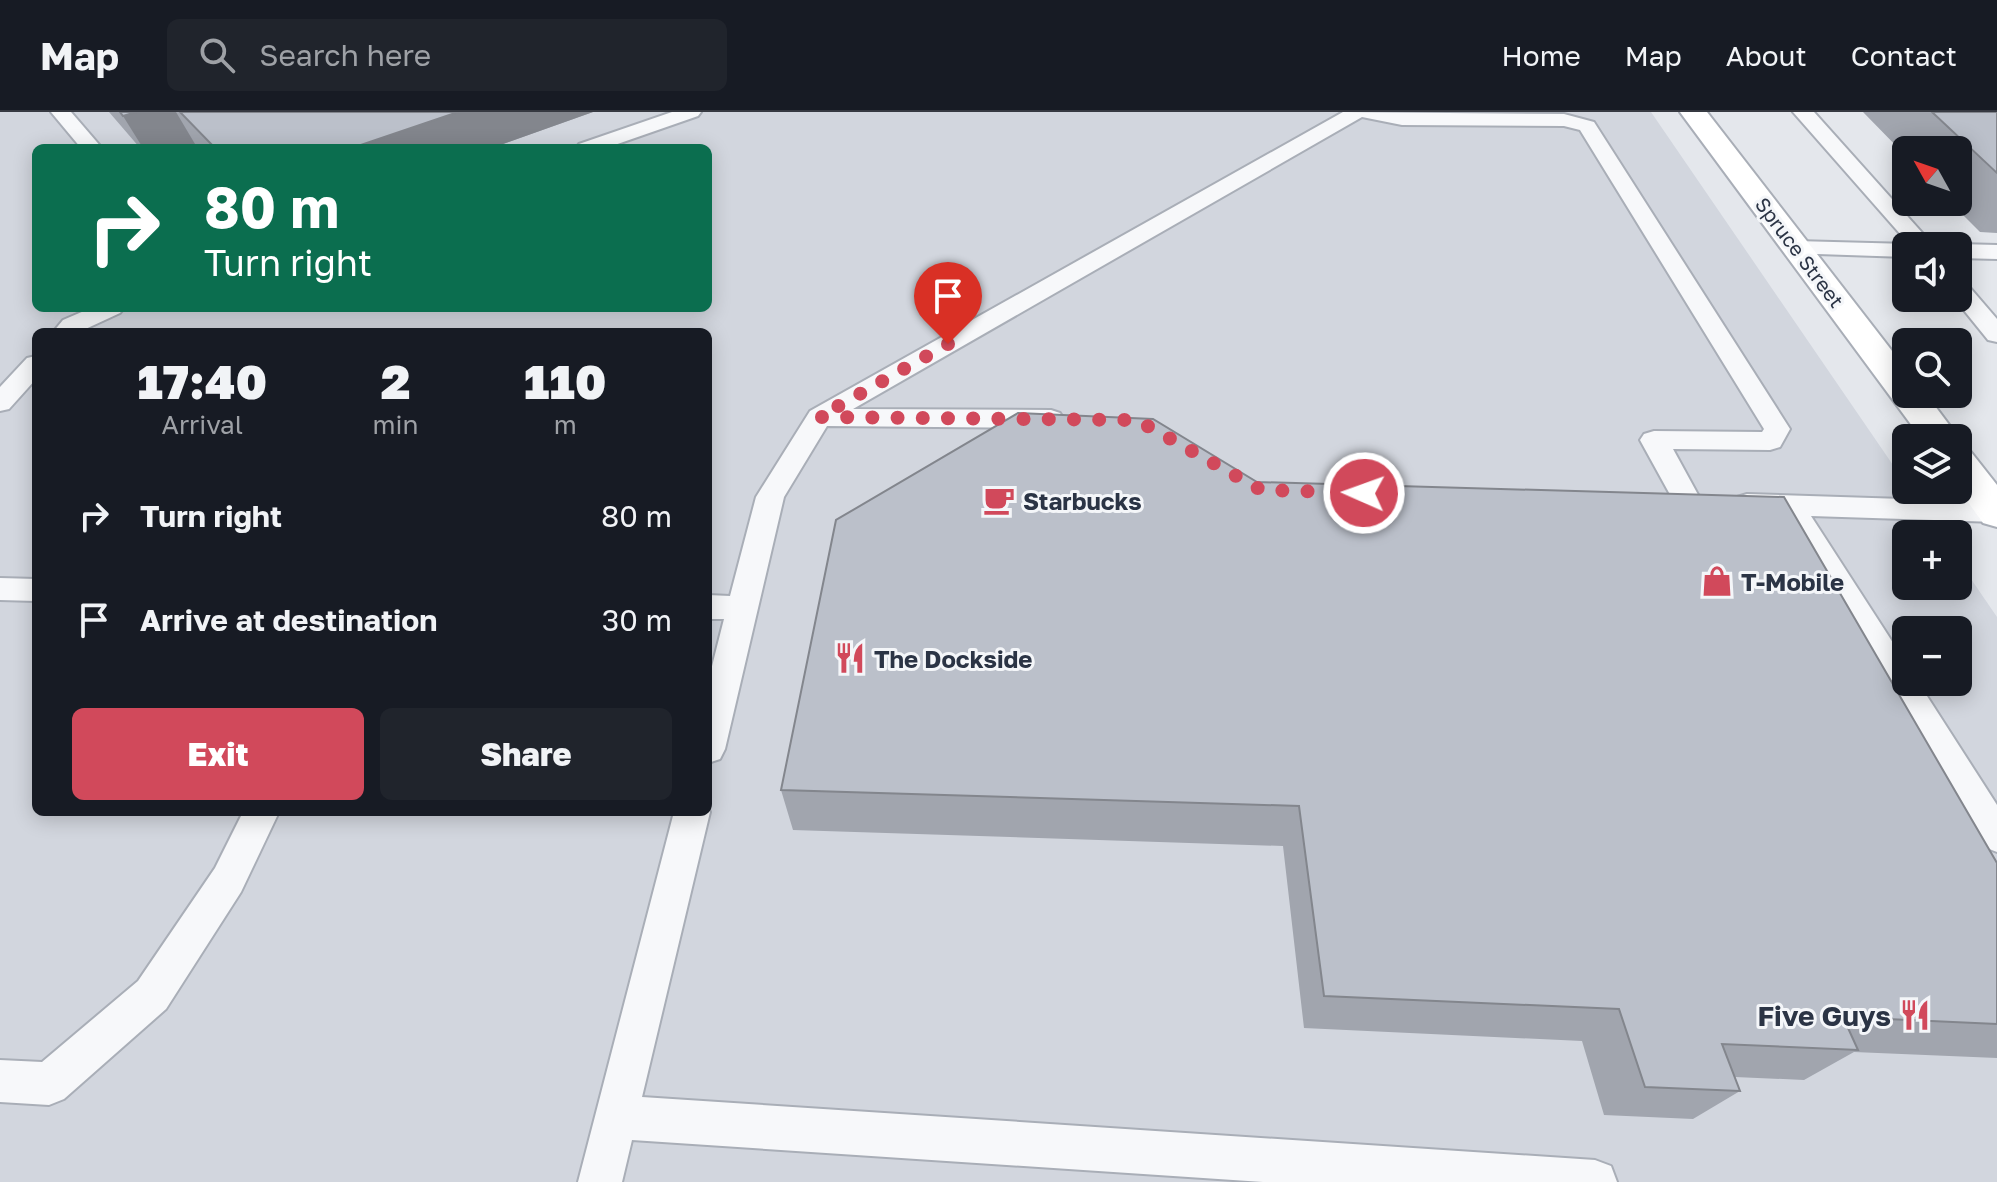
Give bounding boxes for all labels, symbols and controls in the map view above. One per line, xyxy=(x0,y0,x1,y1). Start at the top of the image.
search box xyxy=(167,19,727,91)
text: Map xyxy=(40,33,119,78)
icon: search xyxy=(195,33,239,77)
text: Search here xyxy=(259,37,431,73)
text: Home xyxy=(1502,39,1581,72)
text: Map xyxy=(1625,39,1682,72)
text: About xyxy=(1726,39,1807,72)
text: Contact xyxy=(1851,39,1957,72)
north arrow xyxy=(1892,136,1972,216)
map controls xyxy=(1892,136,1972,696)
text: 80 m xyxy=(204,173,339,240)
icon: right xyxy=(72,176,176,280)
street label: Spruce Street xyxy=(1751,192,1849,312)
button: sound xyxy=(1892,232,1972,312)
text: Turn right xyxy=(204,241,372,284)
pin xyxy=(914,262,982,344)
icon: arrive xyxy=(926,274,970,318)
button: search xyxy=(1892,328,1972,408)
text: 17:40 xyxy=(138,352,267,410)
text: 2 xyxy=(381,352,410,410)
text: 110 xyxy=(524,352,606,410)
text: Arrival xyxy=(162,409,243,440)
text: min xyxy=(373,409,419,440)
text: m xyxy=(554,409,577,440)
button: layers xyxy=(1892,424,1972,504)
position arrow xyxy=(1322,451,1406,535)
cafe icon: Starbucks xyxy=(982,483,1016,517)
place label: Starbucks xyxy=(1023,486,1142,515)
icon: right xyxy=(72,494,116,538)
text: Turn right xyxy=(140,498,282,534)
text: 80 m xyxy=(601,498,672,534)
button: + xyxy=(1892,520,1972,600)
shop icon: T-Mobile xyxy=(1700,564,1734,598)
place label: T-Mobile xyxy=(1741,567,1844,596)
icon: arrive xyxy=(72,598,116,642)
text: Arrive at destination xyxy=(140,602,437,638)
text: 30 m xyxy=(602,602,672,638)
button: − xyxy=(1892,616,1972,696)
restaurant icon: The Dockside xyxy=(833,641,867,675)
place label: The Dockside xyxy=(874,644,1032,673)
button: Exit xyxy=(72,708,364,800)
button: Share xyxy=(380,708,672,800)
restaurant icon: Five Guys xyxy=(1898,998,1932,1032)
place label: Five Guys xyxy=(1757,999,1891,1032)

